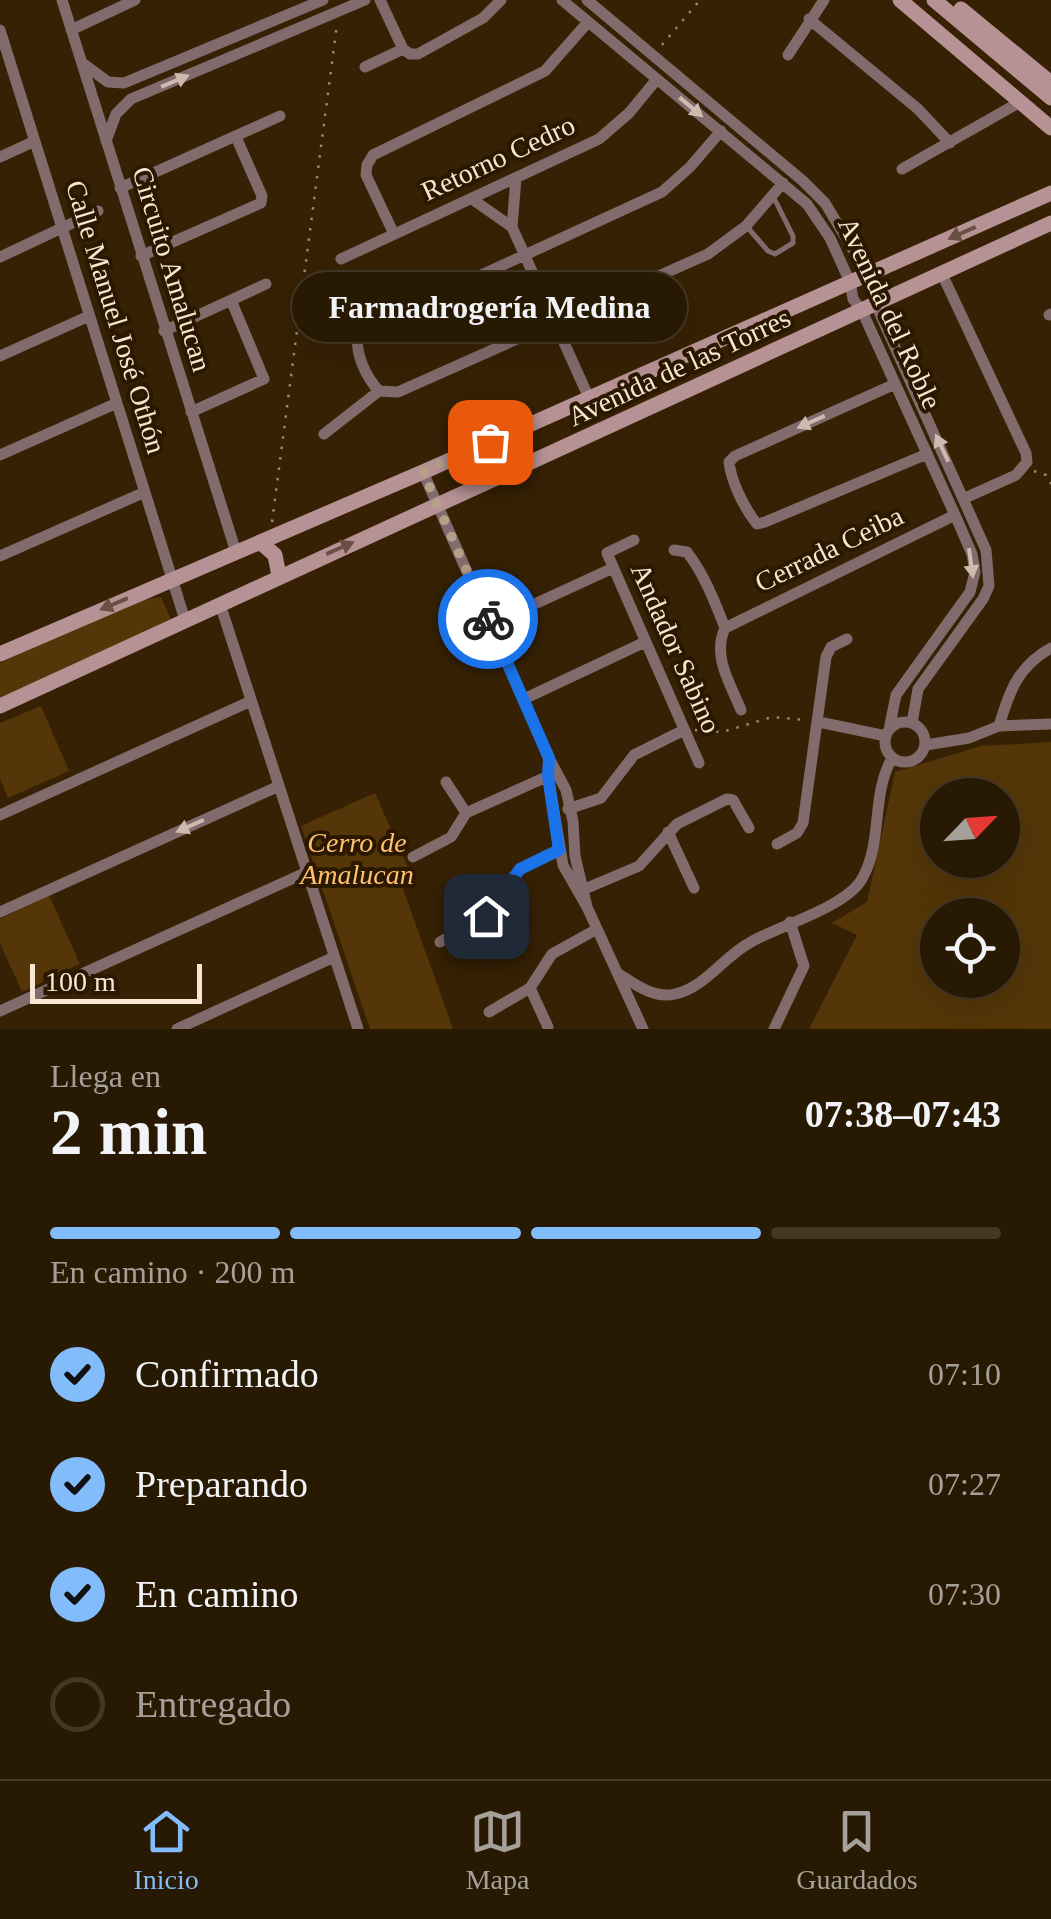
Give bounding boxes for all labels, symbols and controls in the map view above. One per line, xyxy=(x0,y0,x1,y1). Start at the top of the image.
one-way arrow xyxy=(160,73,190,89)
one-way arrow xyxy=(678,95,703,117)
street label: Retorno Cedro xyxy=(416,109,580,207)
street label: Circuito Amalucan xyxy=(126,163,218,375)
street label: Calle Manuel José Othón xyxy=(60,177,172,457)
street label: Avenida del Roble xyxy=(832,212,948,414)
one-way arrow xyxy=(947,224,976,241)
callout: Farmadrogería Medina xyxy=(292,272,688,342)
text: Farmadrogería Medina xyxy=(328,289,651,325)
street label: Avenida de las Torres xyxy=(563,302,795,432)
pin xyxy=(448,400,533,485)
one-way arrow xyxy=(796,414,826,430)
icon: bag xyxy=(463,415,518,470)
one-way arrow xyxy=(934,433,950,463)
street label: Cerrada Ceiba xyxy=(750,500,909,598)
one-way arrow xyxy=(326,540,355,557)
one-way arrow xyxy=(963,548,979,579)
street label: Andador Sabino xyxy=(625,558,727,738)
courier xyxy=(438,569,538,669)
icon: bike xyxy=(461,592,516,647)
one-way arrow xyxy=(99,596,129,612)
north arrow xyxy=(920,778,1020,878)
map controls xyxy=(920,778,1020,998)
one-way arrow xyxy=(175,818,204,835)
park label: Cerro de Amalucan xyxy=(298,827,414,890)
pin xyxy=(444,874,529,959)
icon: home xyxy=(459,889,514,944)
button: locate xyxy=(920,898,1020,998)
scale bar xyxy=(30,959,202,1004)
text: 100 m xyxy=(45,966,116,997)
text: Llega en xyxy=(50,1058,161,1094)
text: 07:38–07:43 xyxy=(805,1093,1001,1135)
text: 2 min xyxy=(50,1096,207,1168)
text: En camino · 200 m xyxy=(50,1254,295,1290)
icon: check xyxy=(50,1347,105,1402)
text: Confirmado xyxy=(135,1353,319,1395)
text: 07:10 xyxy=(928,1356,1001,1392)
icon: check xyxy=(50,1457,105,1512)
text: Preparando xyxy=(135,1463,308,1505)
text: 07:27 xyxy=(928,1466,1001,1502)
icon: check xyxy=(50,1567,105,1622)
text: En camino xyxy=(135,1573,299,1615)
text: 07:30 xyxy=(928,1576,1001,1612)
text: Entregado xyxy=(135,1683,291,1725)
tab: Inicio xyxy=(133,1804,199,1896)
tab: Mapa xyxy=(466,1804,529,1896)
tab: Guardados xyxy=(796,1804,918,1896)

